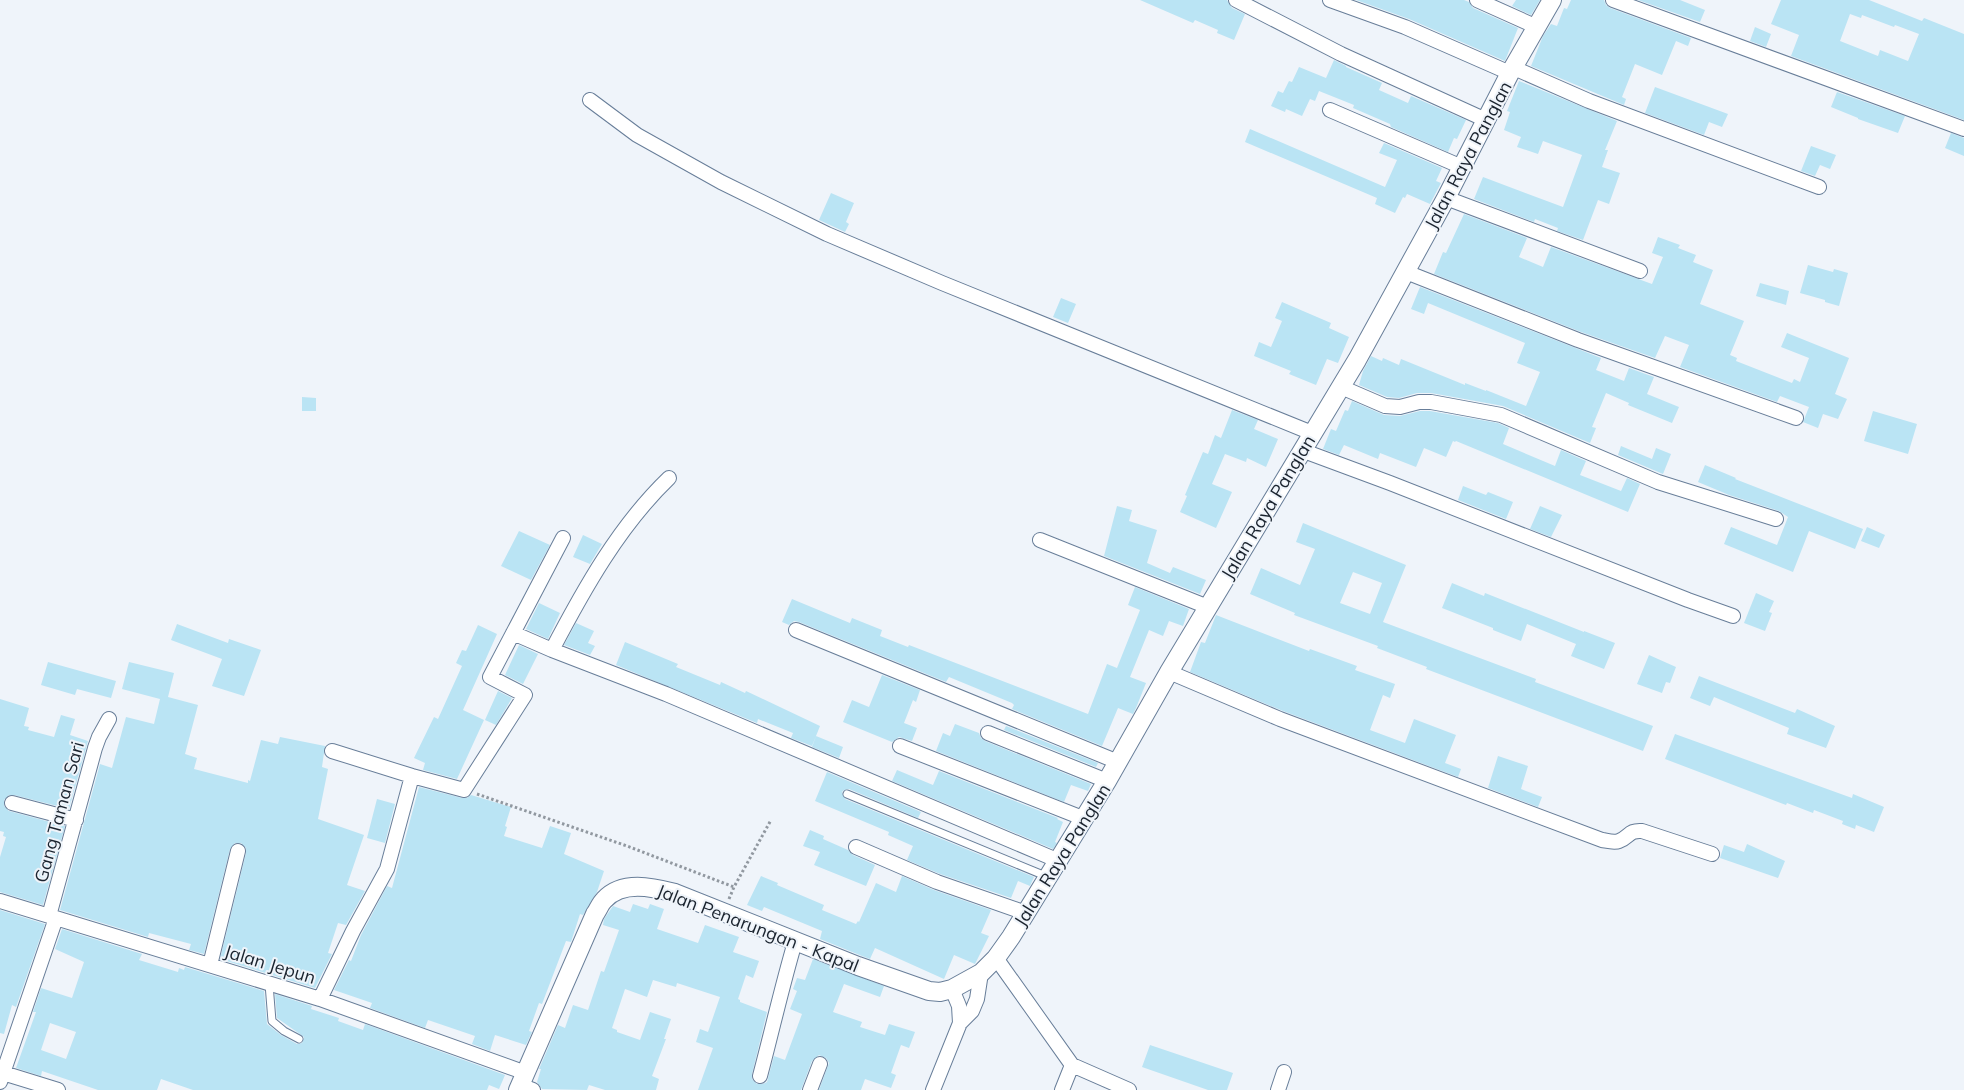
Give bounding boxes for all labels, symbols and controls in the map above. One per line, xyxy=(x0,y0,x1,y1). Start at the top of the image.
street label: Jalan Raya Panglan xyxy=(1419,77,1517,233)
street label: Jalan Raya Panglan xyxy=(1216,431,1320,583)
street label: Gang Taman Sari xyxy=(29,739,89,885)
street label: Jalan Raya Panglan xyxy=(1009,779,1115,931)
street label: Jalan Penarungan - Kapal xyxy=(654,879,862,977)
street label: Jalan Jepun xyxy=(221,939,319,989)

